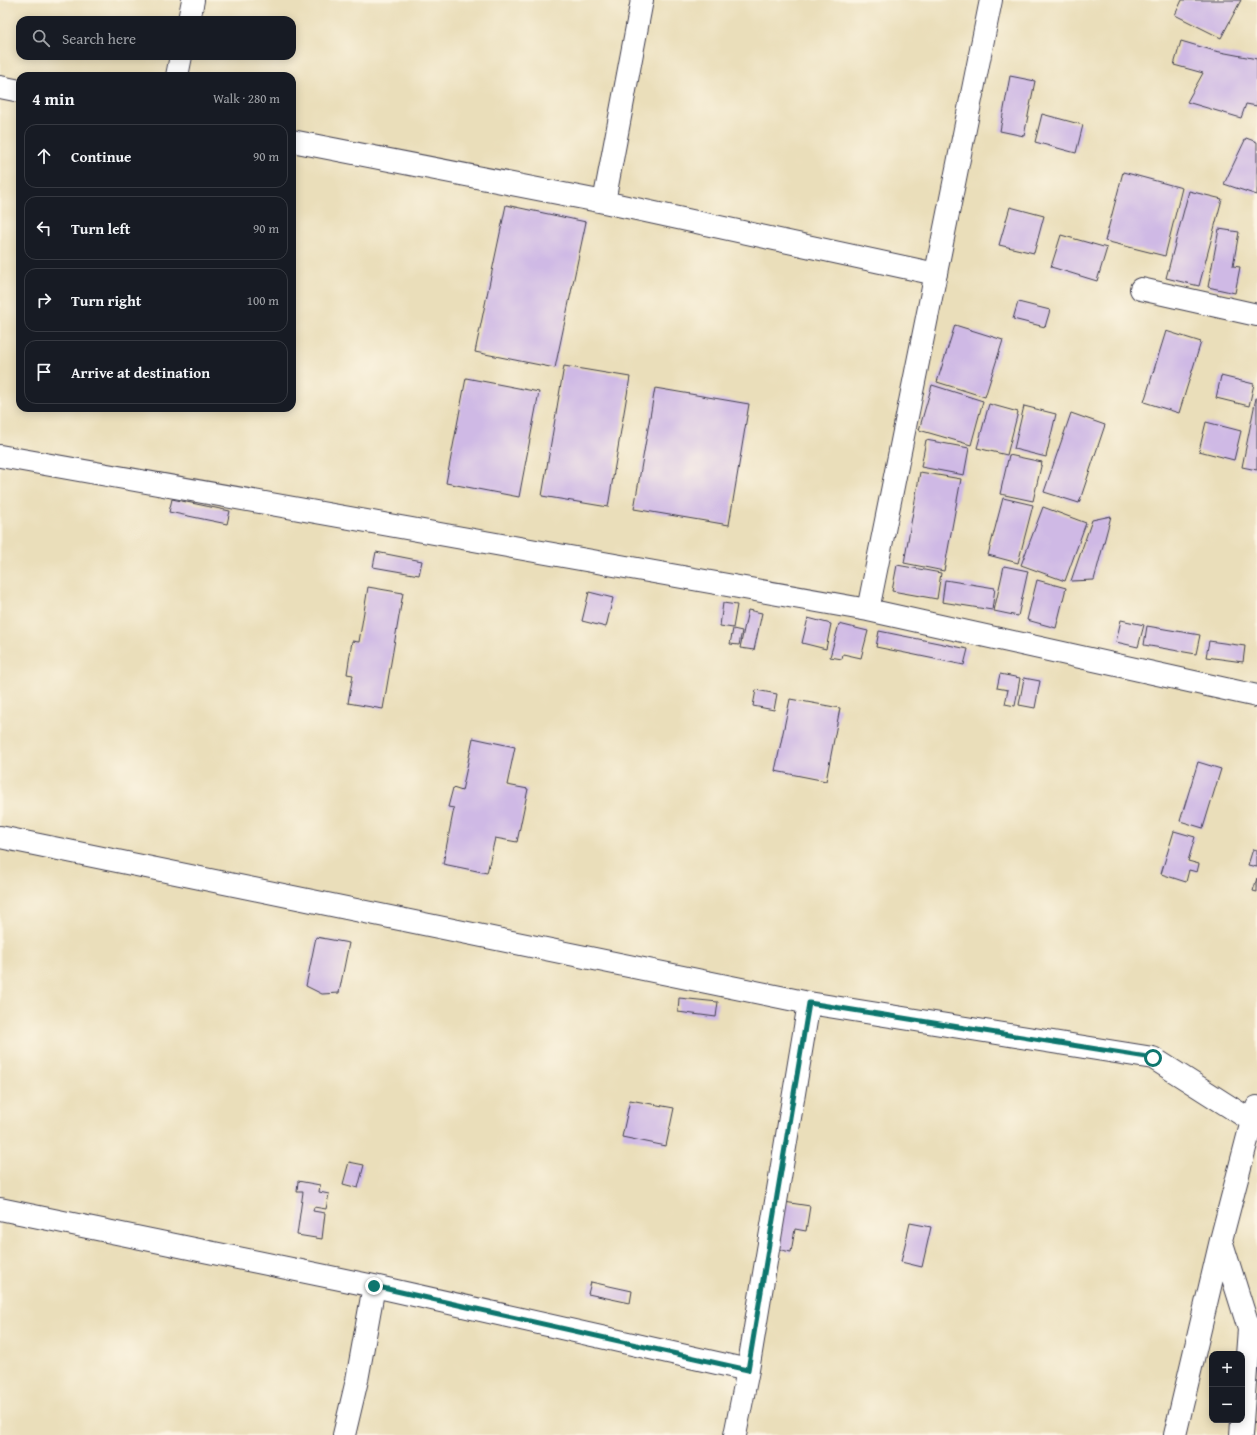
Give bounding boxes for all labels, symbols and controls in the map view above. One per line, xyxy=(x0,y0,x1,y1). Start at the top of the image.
search box xyxy=(16,16,296,60)
icon: search xyxy=(30,27,52,49)
text: Search here xyxy=(62,28,136,49)
text: 4 min xyxy=(32,86,74,111)
text: Walk · 280 m xyxy=(213,89,280,108)
icon: ahead xyxy=(33,145,55,167)
text: Continue xyxy=(71,146,132,167)
text: 90 m xyxy=(253,147,279,166)
icon: left xyxy=(33,217,55,239)
text: Turn left xyxy=(71,218,130,239)
text: 90 m xyxy=(253,219,279,238)
icon: right xyxy=(33,289,55,311)
text: Turn right xyxy=(71,290,142,311)
text: 100 m xyxy=(247,291,279,310)
icon: arrive xyxy=(33,361,55,383)
text: Arrive at destination xyxy=(71,362,210,383)
route start xyxy=(1144,1049,1162,1067)
route end xyxy=(365,1277,383,1295)
map controls xyxy=(1209,1351,1245,1423)
button: + xyxy=(1209,1351,1245,1387)
button: − xyxy=(1209,1387,1245,1423)

